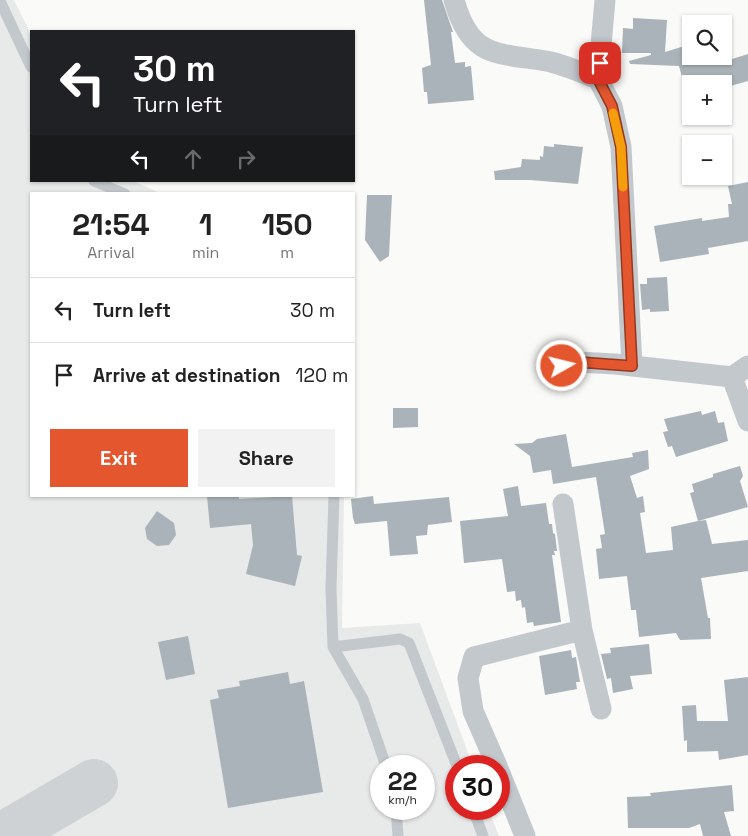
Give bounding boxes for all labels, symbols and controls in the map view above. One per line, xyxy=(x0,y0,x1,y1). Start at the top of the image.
map controls xyxy=(682,15,732,185)
button: search xyxy=(682,15,732,65)
pin xyxy=(579,42,621,84)
text: 30 m xyxy=(133,47,216,91)
icon: arrive xyxy=(586,49,614,77)
icon: left xyxy=(50,50,115,115)
button: + xyxy=(682,75,732,125)
text: Turn left xyxy=(133,90,223,118)
button: − xyxy=(682,135,732,185)
icon: left xyxy=(126,145,154,173)
icon: ahead xyxy=(179,145,207,173)
icon: right xyxy=(232,145,260,173)
text: 21:54 xyxy=(72,205,150,244)
text: 1 xyxy=(199,205,212,244)
text: 150 xyxy=(262,205,313,244)
text: Arrival xyxy=(87,242,135,263)
text: min xyxy=(192,242,219,263)
text: m xyxy=(280,242,294,263)
icon: left xyxy=(50,296,78,324)
text: Turn left xyxy=(93,298,171,323)
text: 30 m xyxy=(290,298,335,323)
position arrow xyxy=(535,339,587,391)
icon: arrive xyxy=(50,361,78,389)
text: Arrive at destination xyxy=(93,363,281,388)
text: 120 m xyxy=(296,363,348,388)
button: Exit xyxy=(50,429,188,487)
button: Share xyxy=(198,429,335,487)
speed limit sign: 30 xyxy=(445,755,510,820)
text: 22 xyxy=(388,765,417,797)
text: km/h xyxy=(388,792,417,808)

